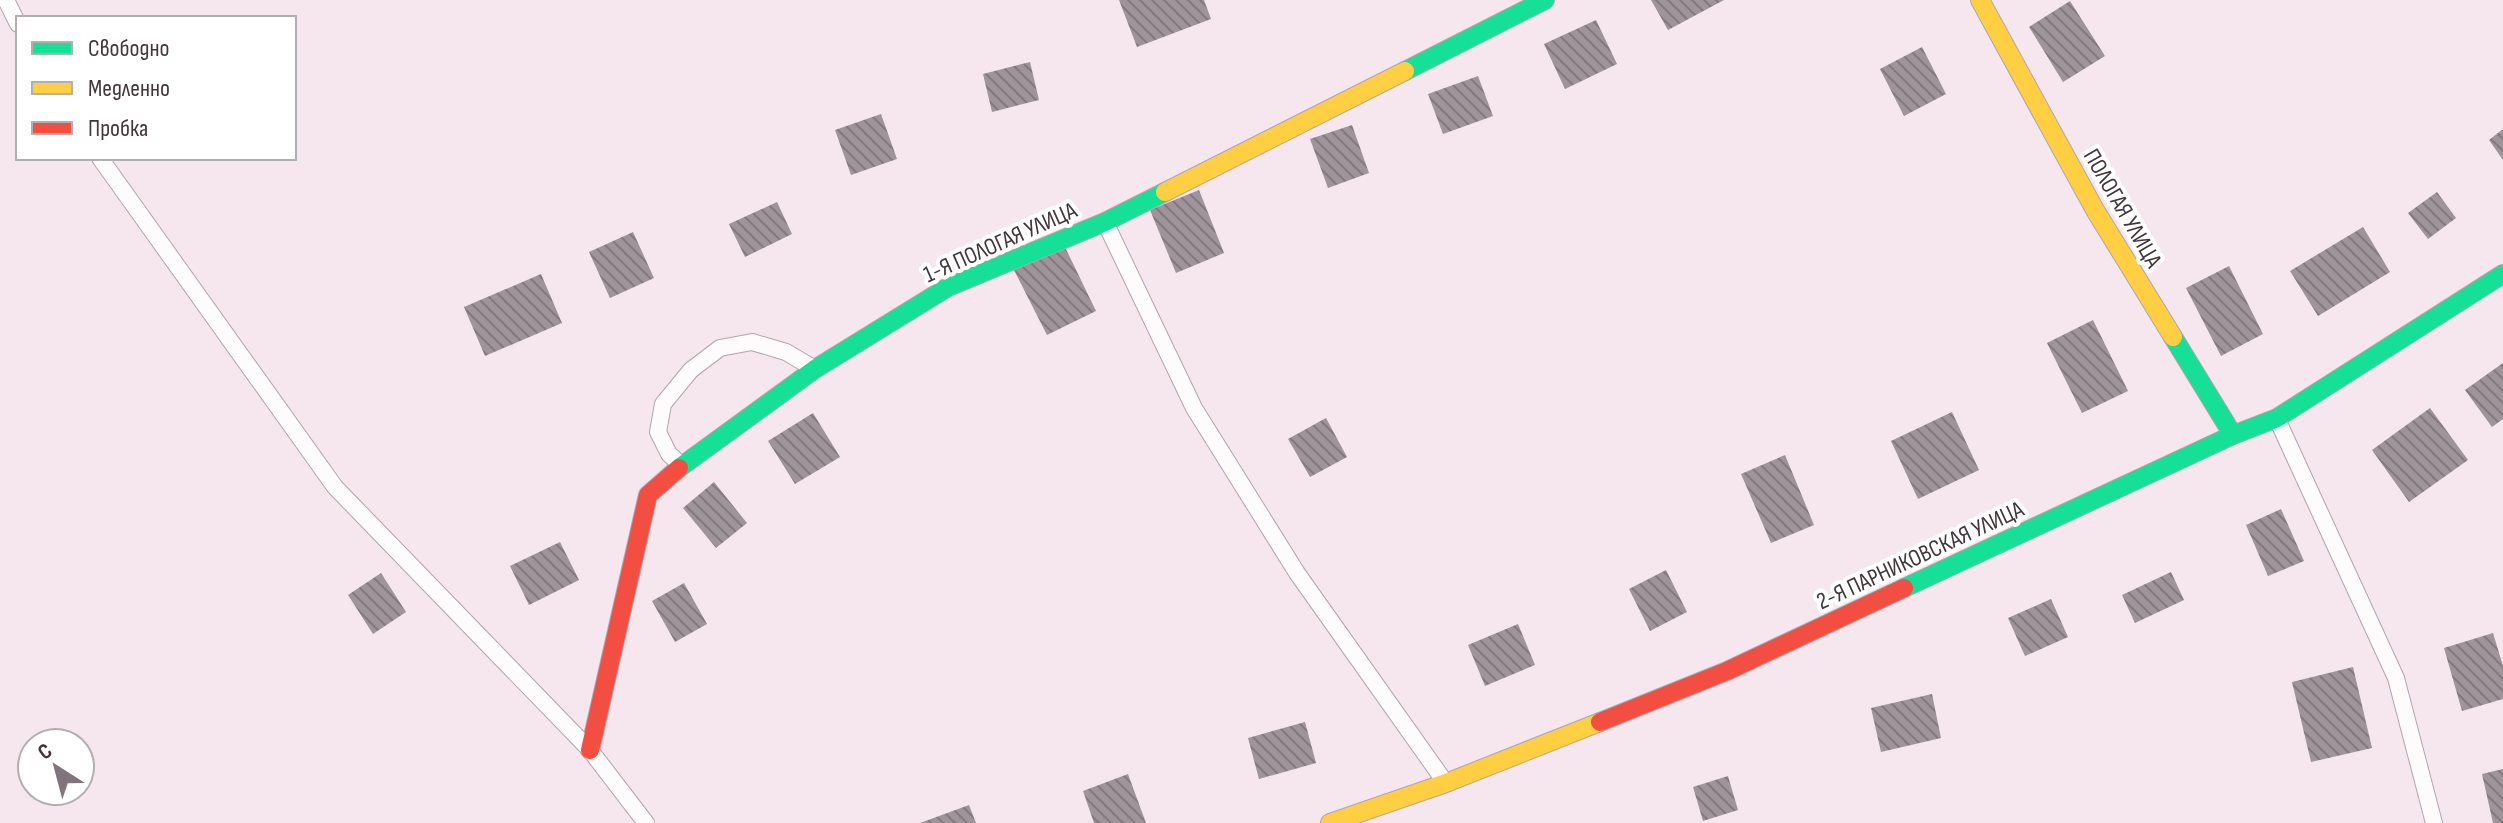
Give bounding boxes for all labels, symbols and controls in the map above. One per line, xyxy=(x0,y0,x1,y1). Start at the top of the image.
legend xyxy=(16,16,296,160)
text: Свободно xyxy=(88,34,169,63)
text: Медленно xyxy=(88,74,170,103)
text: Пробка xyxy=(88,114,148,143)
street label: ПОЛОГАЯ УЛИЦА xyxy=(2077,144,2169,273)
street label: 1-Я ПОЛОГАЯ УЛИЦА xyxy=(919,195,1082,289)
street label: 2-Я ПАРНИКОВСКАЯ УЛИЦА xyxy=(1812,494,2029,616)
north arrow xyxy=(16,727,96,807)
text: С xyxy=(33,738,58,766)

